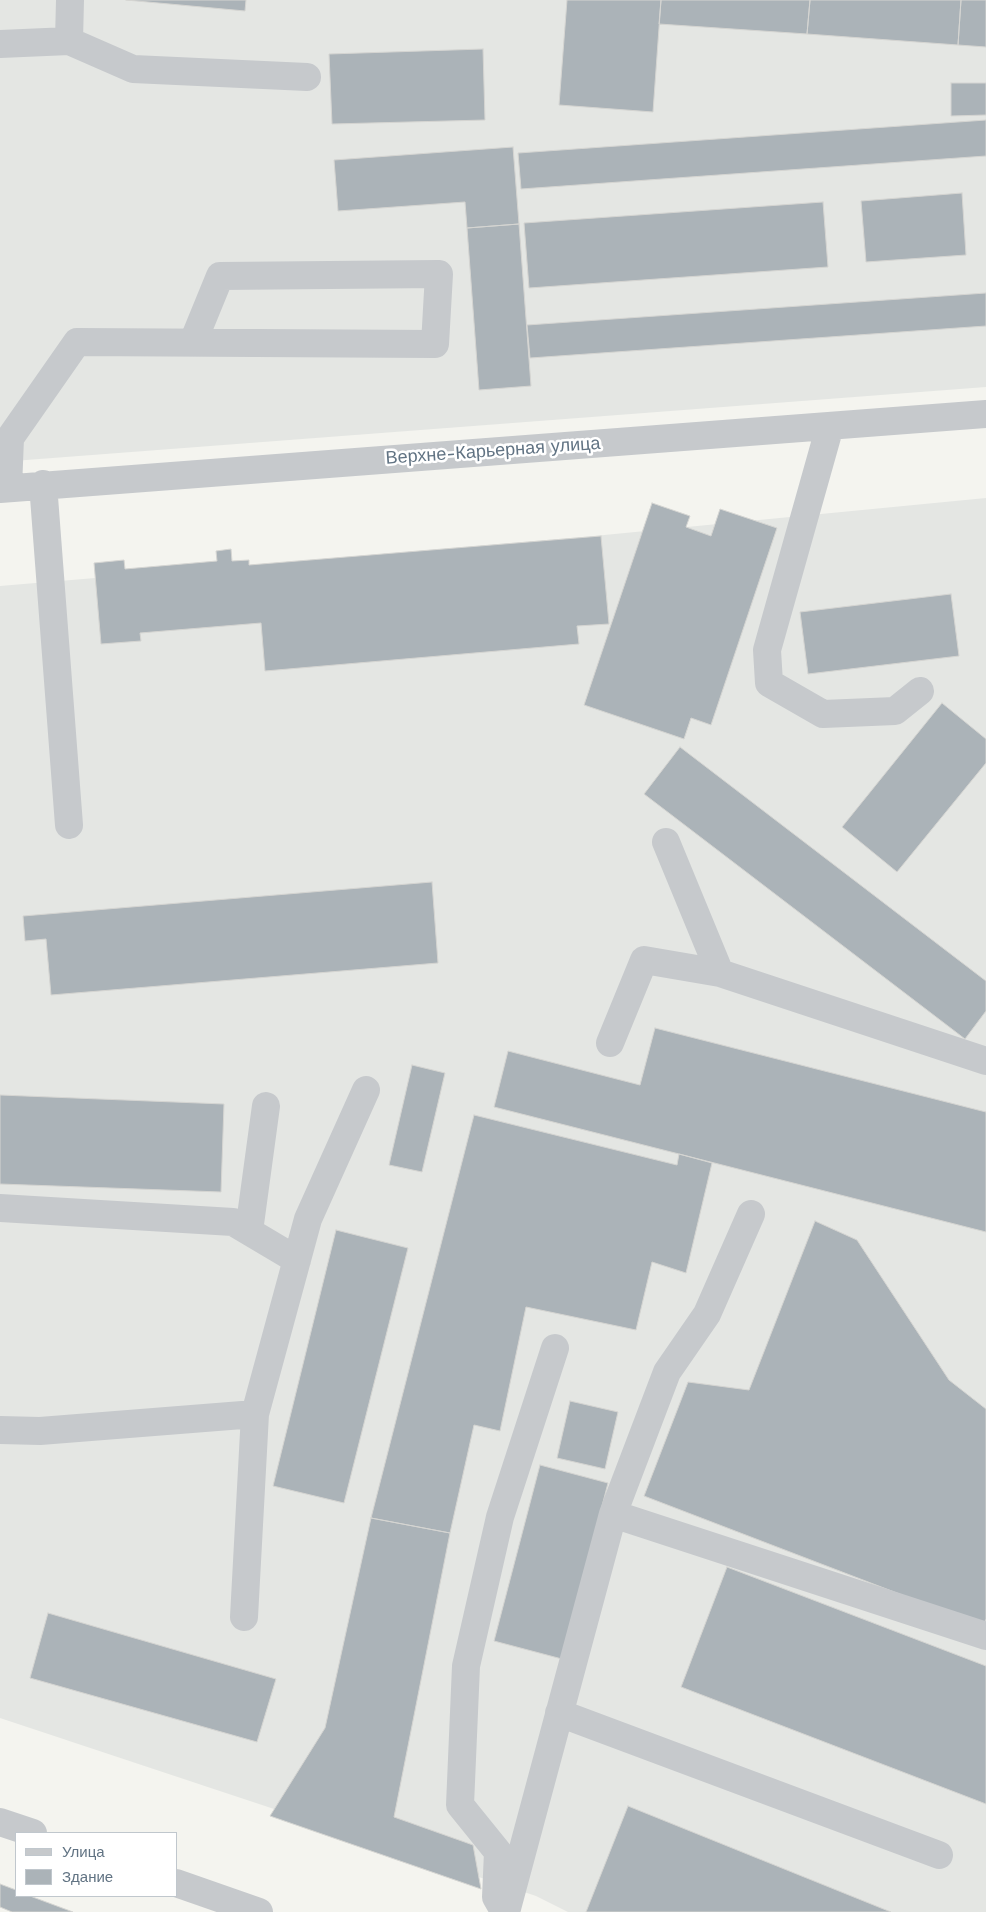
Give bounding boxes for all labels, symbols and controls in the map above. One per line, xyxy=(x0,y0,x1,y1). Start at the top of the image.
street label: Верхне-Карьерная улица xyxy=(385,433,601,469)
legend xyxy=(15,1832,178,1897)
text: Улица xyxy=(62,1843,105,1861)
text: Здание xyxy=(62,1868,113,1886)

